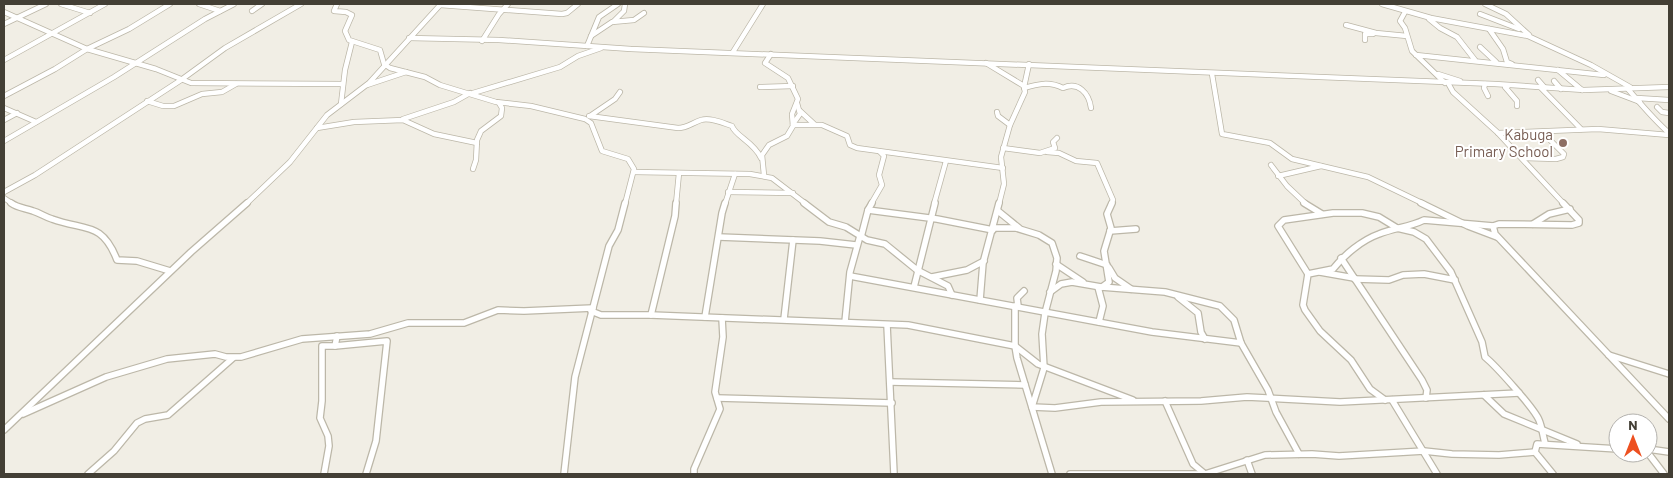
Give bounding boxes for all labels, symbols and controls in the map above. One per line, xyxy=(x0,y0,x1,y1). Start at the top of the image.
place label: Kabuga Primary School xyxy=(1455,125,1553,160)
marker: Kabuga Primary School xyxy=(1557,137,1569,149)
north arrow xyxy=(1608,413,1658,463)
text: N xyxy=(1628,416,1638,433)

